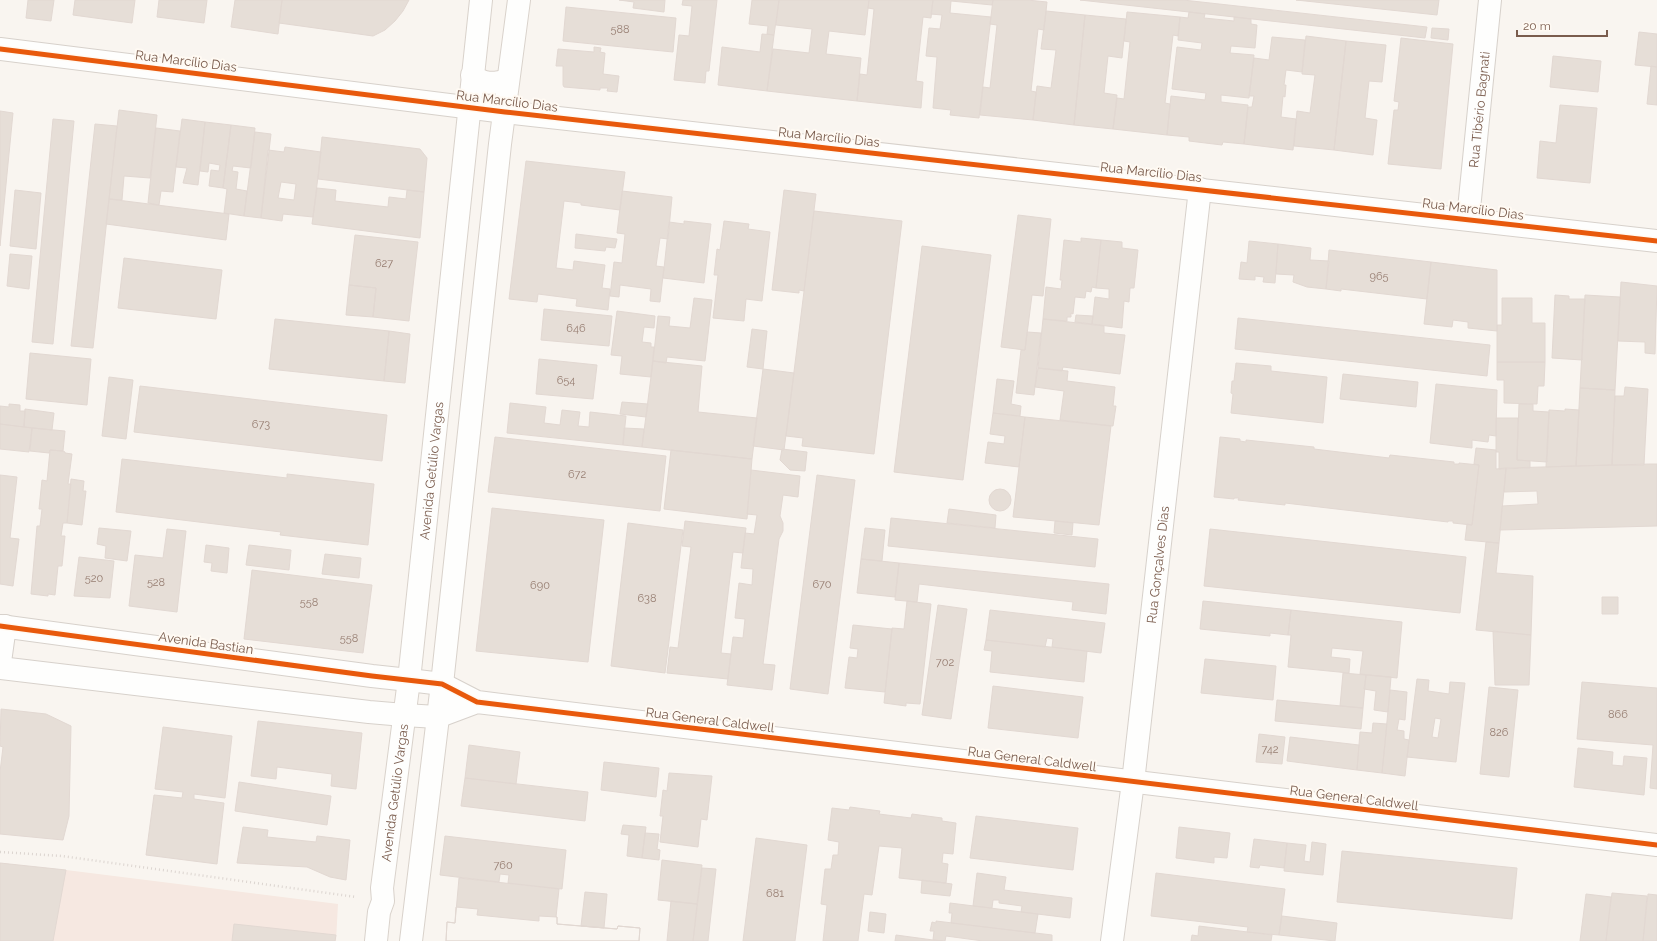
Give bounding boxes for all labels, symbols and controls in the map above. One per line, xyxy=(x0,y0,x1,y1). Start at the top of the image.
scale bar xyxy=(1517,12,1607,38)
text: 20 m xyxy=(1523,19,1551,33)
house number: 588 xyxy=(610,23,630,36)
street label: Rua Marcílio Dias xyxy=(134,47,238,75)
street label: Rua Tibério Bagnati xyxy=(1466,51,1492,168)
street label: Rua Marcílio Dias xyxy=(455,87,559,115)
street label: Rua Marcílio Dias xyxy=(777,124,881,150)
street label: Rua Marcílio Dias xyxy=(1099,159,1203,185)
street label: Rua Marcílio Dias xyxy=(1421,195,1525,223)
house number: 627 xyxy=(375,257,393,270)
house number: 965 xyxy=(1369,270,1389,283)
house number: 646 xyxy=(566,322,586,335)
house number: 654 xyxy=(557,374,575,387)
street label: Avenida Getúlio Vargas xyxy=(416,401,446,541)
house number: 673 xyxy=(252,418,270,431)
house number: 672 xyxy=(568,468,586,481)
street label: Rua Gonçalves Dias xyxy=(1143,505,1172,624)
house number: 520 xyxy=(85,572,103,585)
house number: 528 xyxy=(147,576,165,589)
house number: 670 xyxy=(812,578,832,591)
house number: 690 xyxy=(530,579,550,592)
house number: 638 xyxy=(637,592,657,605)
house number: 558 xyxy=(300,596,318,609)
street label: Avenida Bastian xyxy=(158,629,254,657)
house number: 558 xyxy=(340,632,358,645)
house number: 702 xyxy=(936,656,954,669)
street label: Rua General Caldwell xyxy=(645,705,776,735)
house number: 866 xyxy=(1608,708,1628,721)
street label: Avenida Getúlio Vargas xyxy=(378,723,411,862)
house number: 826 xyxy=(1490,726,1509,739)
house number: 742 xyxy=(1261,743,1279,756)
street label: Rua General Caldwell xyxy=(967,744,1098,774)
street label: Rua General Caldwell xyxy=(1289,783,1420,813)
house number: 760 xyxy=(493,859,513,872)
house number: 681 xyxy=(766,887,784,900)

